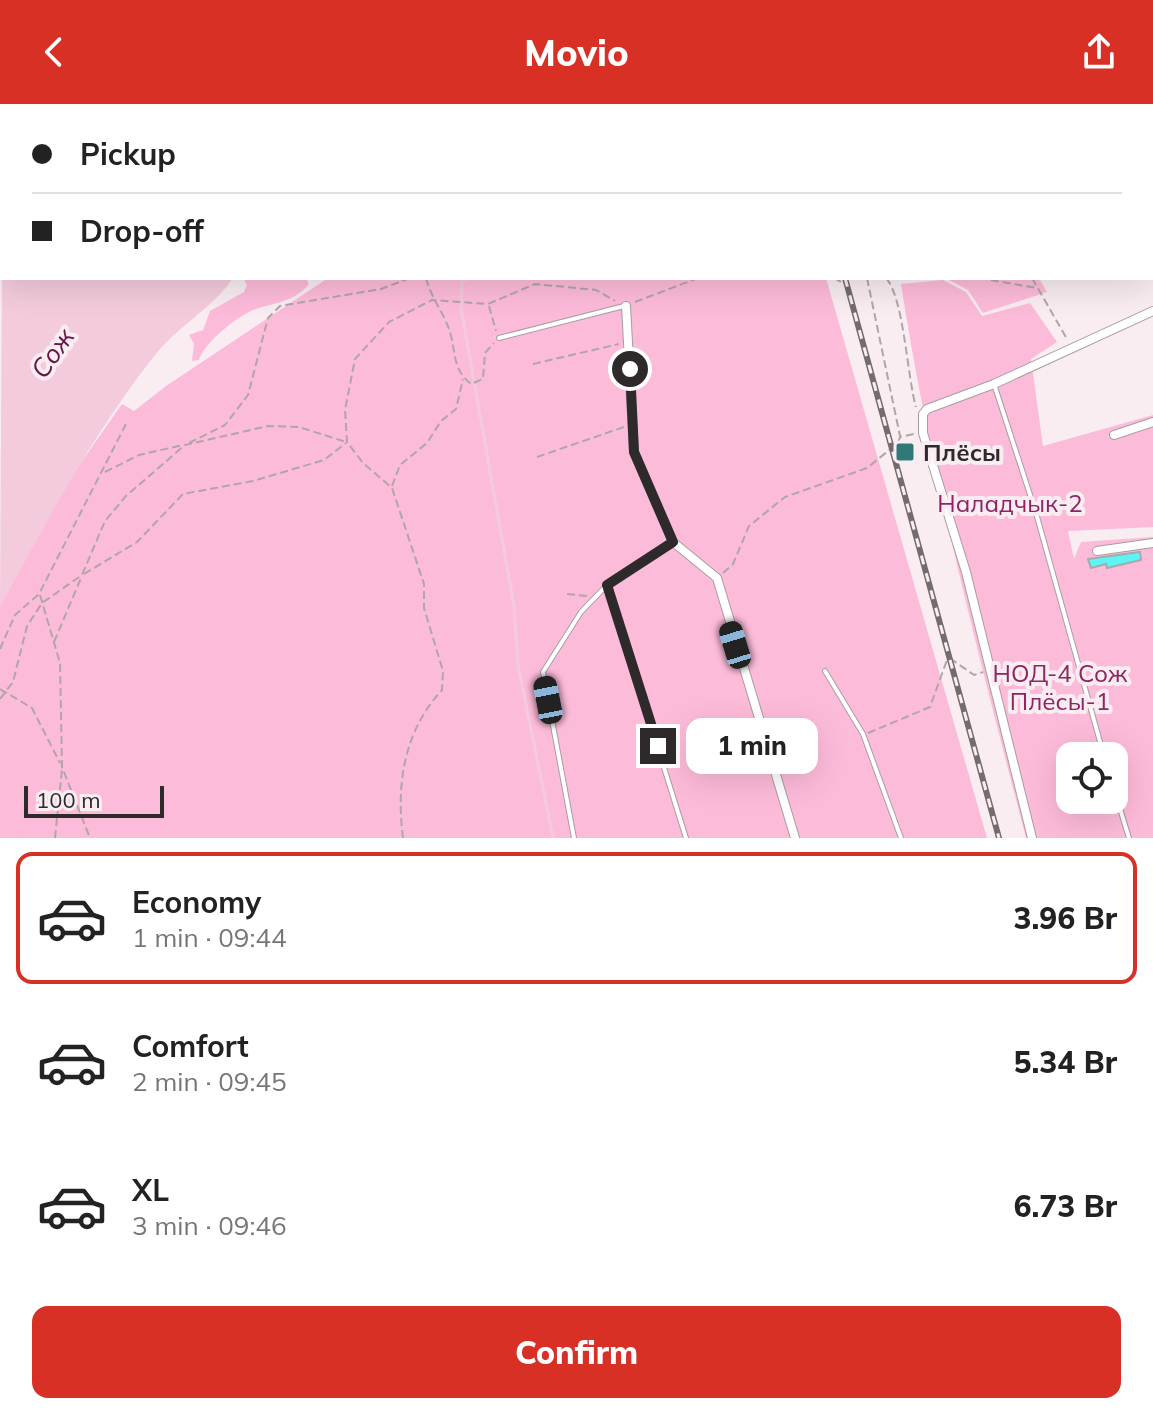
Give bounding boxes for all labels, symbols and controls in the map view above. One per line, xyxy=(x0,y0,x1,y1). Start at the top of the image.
icon: back xyxy=(32,30,76,74)
text: Movio xyxy=(524,30,629,75)
icon: share xyxy=(1077,30,1121,74)
text: Pickup xyxy=(80,135,176,173)
text: Drop-off xyxy=(80,212,204,250)
water label: Сож xyxy=(23,321,81,384)
route start xyxy=(612,351,648,387)
place label: Плёсы xyxy=(923,437,1001,467)
marker: Плёсы xyxy=(894,441,916,463)
park label: Наладчык-2 xyxy=(937,488,1083,518)
car xyxy=(717,619,753,671)
park label: НОД-4 Сож Плёсы-1 xyxy=(993,658,1128,716)
car xyxy=(532,674,564,726)
callout: 1 min xyxy=(686,718,818,774)
route end xyxy=(640,728,676,764)
text: 1 min xyxy=(717,729,787,762)
map controls xyxy=(1056,742,1128,814)
button: locate xyxy=(1056,742,1128,814)
scale bar xyxy=(24,782,164,818)
text: 100 m xyxy=(36,786,101,814)
icon: car xyxy=(36,882,108,954)
text: Economy xyxy=(132,883,261,921)
text: 3.96 Br xyxy=(1014,899,1117,937)
text: 1 min · 09:44 xyxy=(132,921,287,954)
icon: car xyxy=(36,1026,108,1098)
text: Comfort xyxy=(132,1027,249,1065)
text: 5.34 Br xyxy=(1014,1043,1117,1081)
text: 2 min · 09:45 xyxy=(132,1065,287,1098)
icon: car xyxy=(36,1170,108,1242)
text: XL xyxy=(132,1171,169,1209)
text: 6.73 Br xyxy=(1014,1187,1117,1225)
text: 3 min · 09:46 xyxy=(132,1209,287,1242)
button: Confirm xyxy=(32,1306,1121,1398)

